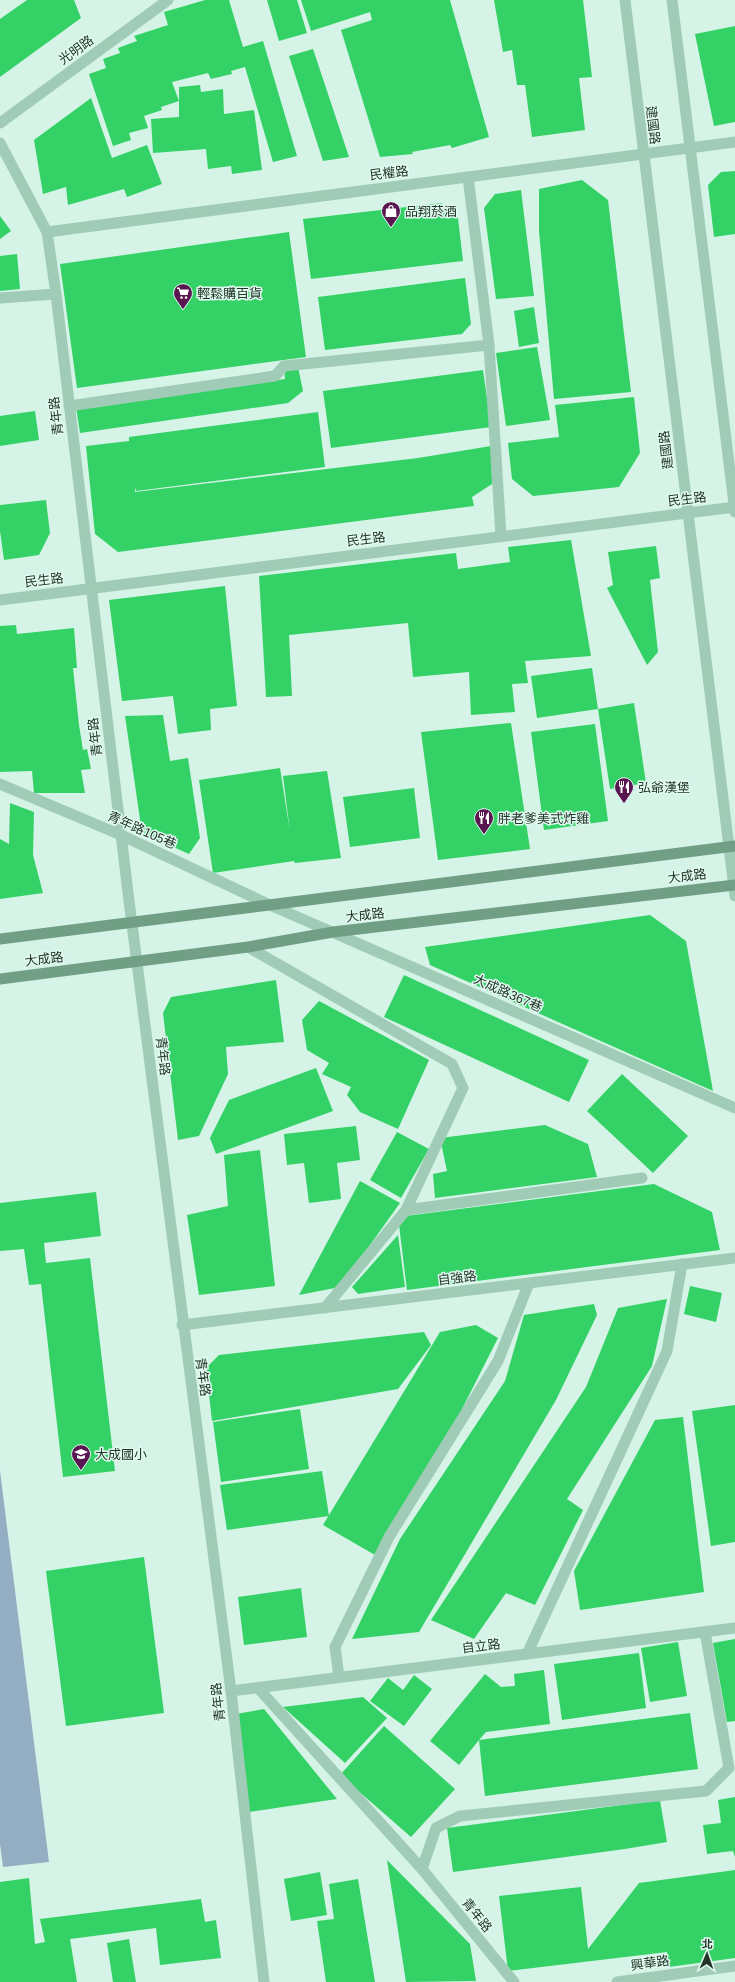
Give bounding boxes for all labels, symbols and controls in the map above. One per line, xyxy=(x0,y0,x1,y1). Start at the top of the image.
street label: 光明路 xyxy=(56,32,96,68)
street label: 建國路 xyxy=(643,105,663,145)
street label: 民權路 xyxy=(369,163,409,183)
shop icon: 品翔菸酒 xyxy=(380,200,402,228)
place label: 品翔菸酒 xyxy=(405,204,457,219)
supermarket icon: 輕鬆購百貨 xyxy=(172,282,194,310)
place label: 輕鬆購百貨 xyxy=(197,286,262,301)
street label: 青年路 xyxy=(46,396,66,436)
street label: 建國路 xyxy=(656,430,676,470)
street label: 民生路 xyxy=(667,489,707,509)
street label: 民生路 xyxy=(346,529,386,549)
street label: 民生路 xyxy=(24,570,64,590)
street label: 青年路 xyxy=(85,717,105,757)
restaurant icon: 弘爺漢堡 xyxy=(613,776,635,804)
place label: 弘爺漢堡 xyxy=(638,780,690,795)
restaurant icon: 胖老爹美式炸雞 xyxy=(473,807,495,835)
street label: 青年路105巷 xyxy=(105,808,179,852)
place label: 胖老爹美式炸雞 xyxy=(498,811,589,826)
street label: 大成路 xyxy=(667,866,707,886)
street label: 大成路 xyxy=(345,905,385,925)
street label: 大成路 xyxy=(24,949,64,969)
street label: 大成路367巷 xyxy=(471,971,545,1015)
street label: 青年路 xyxy=(153,1036,173,1076)
street label: 自強路 xyxy=(437,1268,477,1288)
street label: 青年路 xyxy=(193,1357,213,1397)
school or university icon: 大成國小 xyxy=(70,1443,92,1471)
place label: 大成國小 xyxy=(95,1447,147,1462)
street label: 自立路 xyxy=(461,1636,501,1656)
street label: 青年路 xyxy=(208,1682,228,1722)
street label: 青年路 xyxy=(459,1895,495,1935)
north arrow xyxy=(687,1934,727,1974)
text: 北 xyxy=(702,1938,713,1950)
street label: 興華路 xyxy=(630,1953,670,1973)

